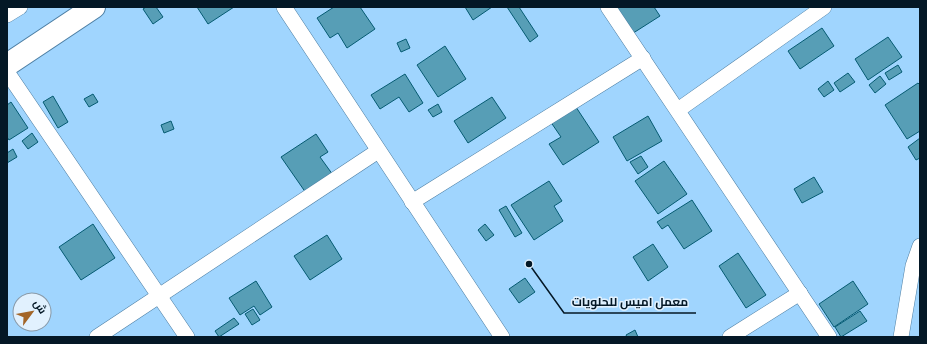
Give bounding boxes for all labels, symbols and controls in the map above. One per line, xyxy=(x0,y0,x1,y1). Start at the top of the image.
callout: معمل اميس للحلويات xyxy=(564,289,696,313)
text: معمل اميس للحلويات xyxy=(572,290,688,313)
north arrow xyxy=(12,292,52,332)
text: ش xyxy=(28,295,53,318)

